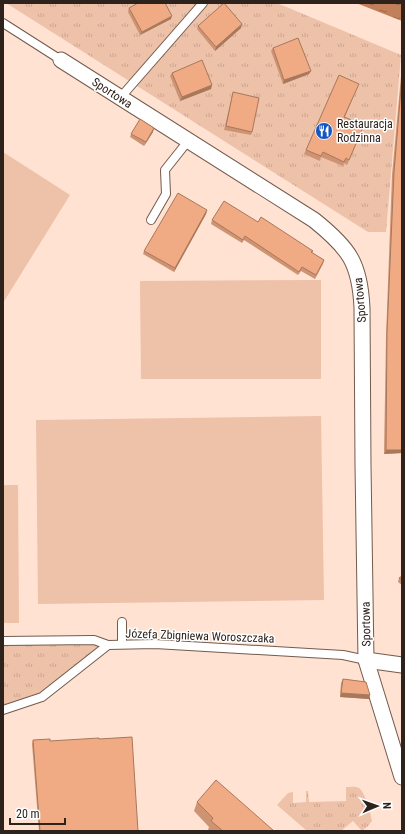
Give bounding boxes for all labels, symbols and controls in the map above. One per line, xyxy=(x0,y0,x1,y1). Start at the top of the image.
street label: Sportowa xyxy=(89,75,135,111)
place label: Restauracja Rodzinna xyxy=(337,117,393,145)
restaurant icon: Restauracja Rodzinna xyxy=(314,121,334,141)
street label: Sportowa xyxy=(351,277,369,323)
street label: Sportowa xyxy=(359,601,373,647)
street label: Józefa Zbigniewa Woroszczaka xyxy=(125,626,275,646)
north arrow xyxy=(357,786,397,826)
scale bar xyxy=(10,800,65,826)
text: N xyxy=(380,802,393,810)
text: 20 m xyxy=(16,807,40,821)

